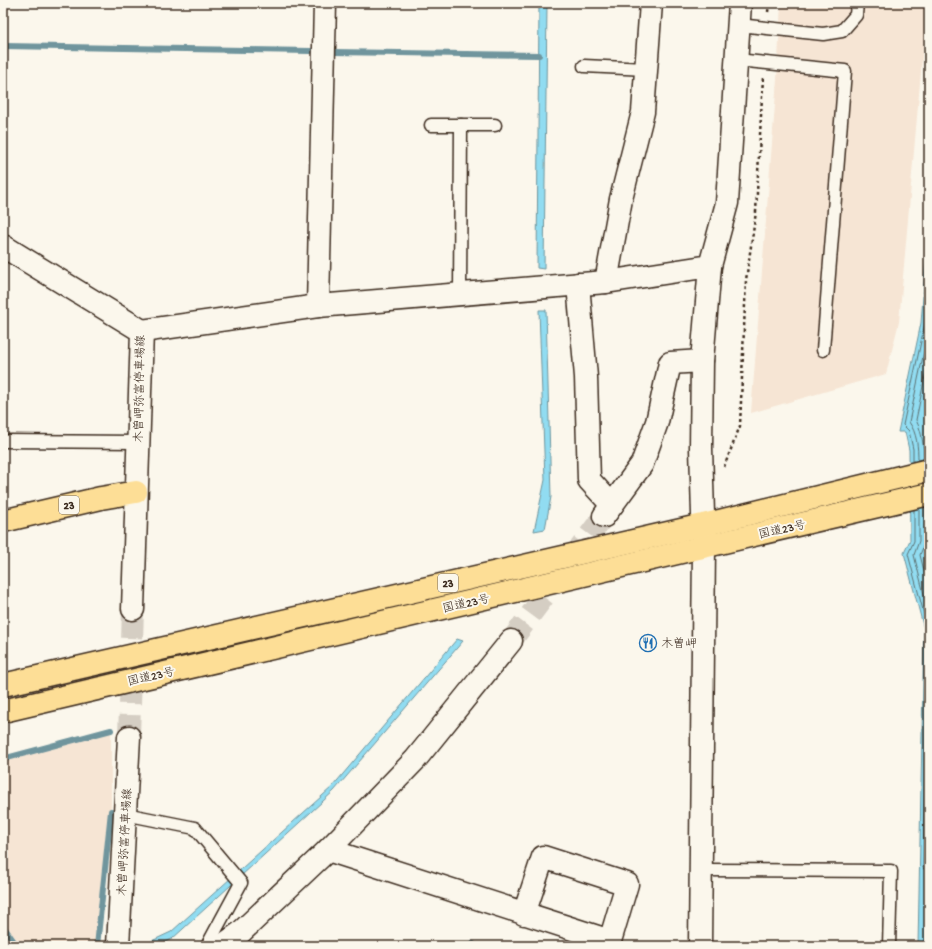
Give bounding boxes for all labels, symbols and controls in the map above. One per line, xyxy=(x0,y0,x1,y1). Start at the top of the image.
street label: 木曽岬弥富停車場線 xyxy=(132,335,149,443)
road number: 23 xyxy=(59,496,79,514)
street label: 国道23号 xyxy=(757,518,807,543)
road number: 23 xyxy=(438,574,458,592)
street label: 国道23号 xyxy=(441,592,491,617)
restaurant icon: 木曽岬 xyxy=(638,633,658,653)
place label: 木曽岬 xyxy=(661,637,697,652)
street label: 国道23号 xyxy=(126,665,176,690)
street label: 木曽岬弥富停車場線 xyxy=(115,788,136,896)

